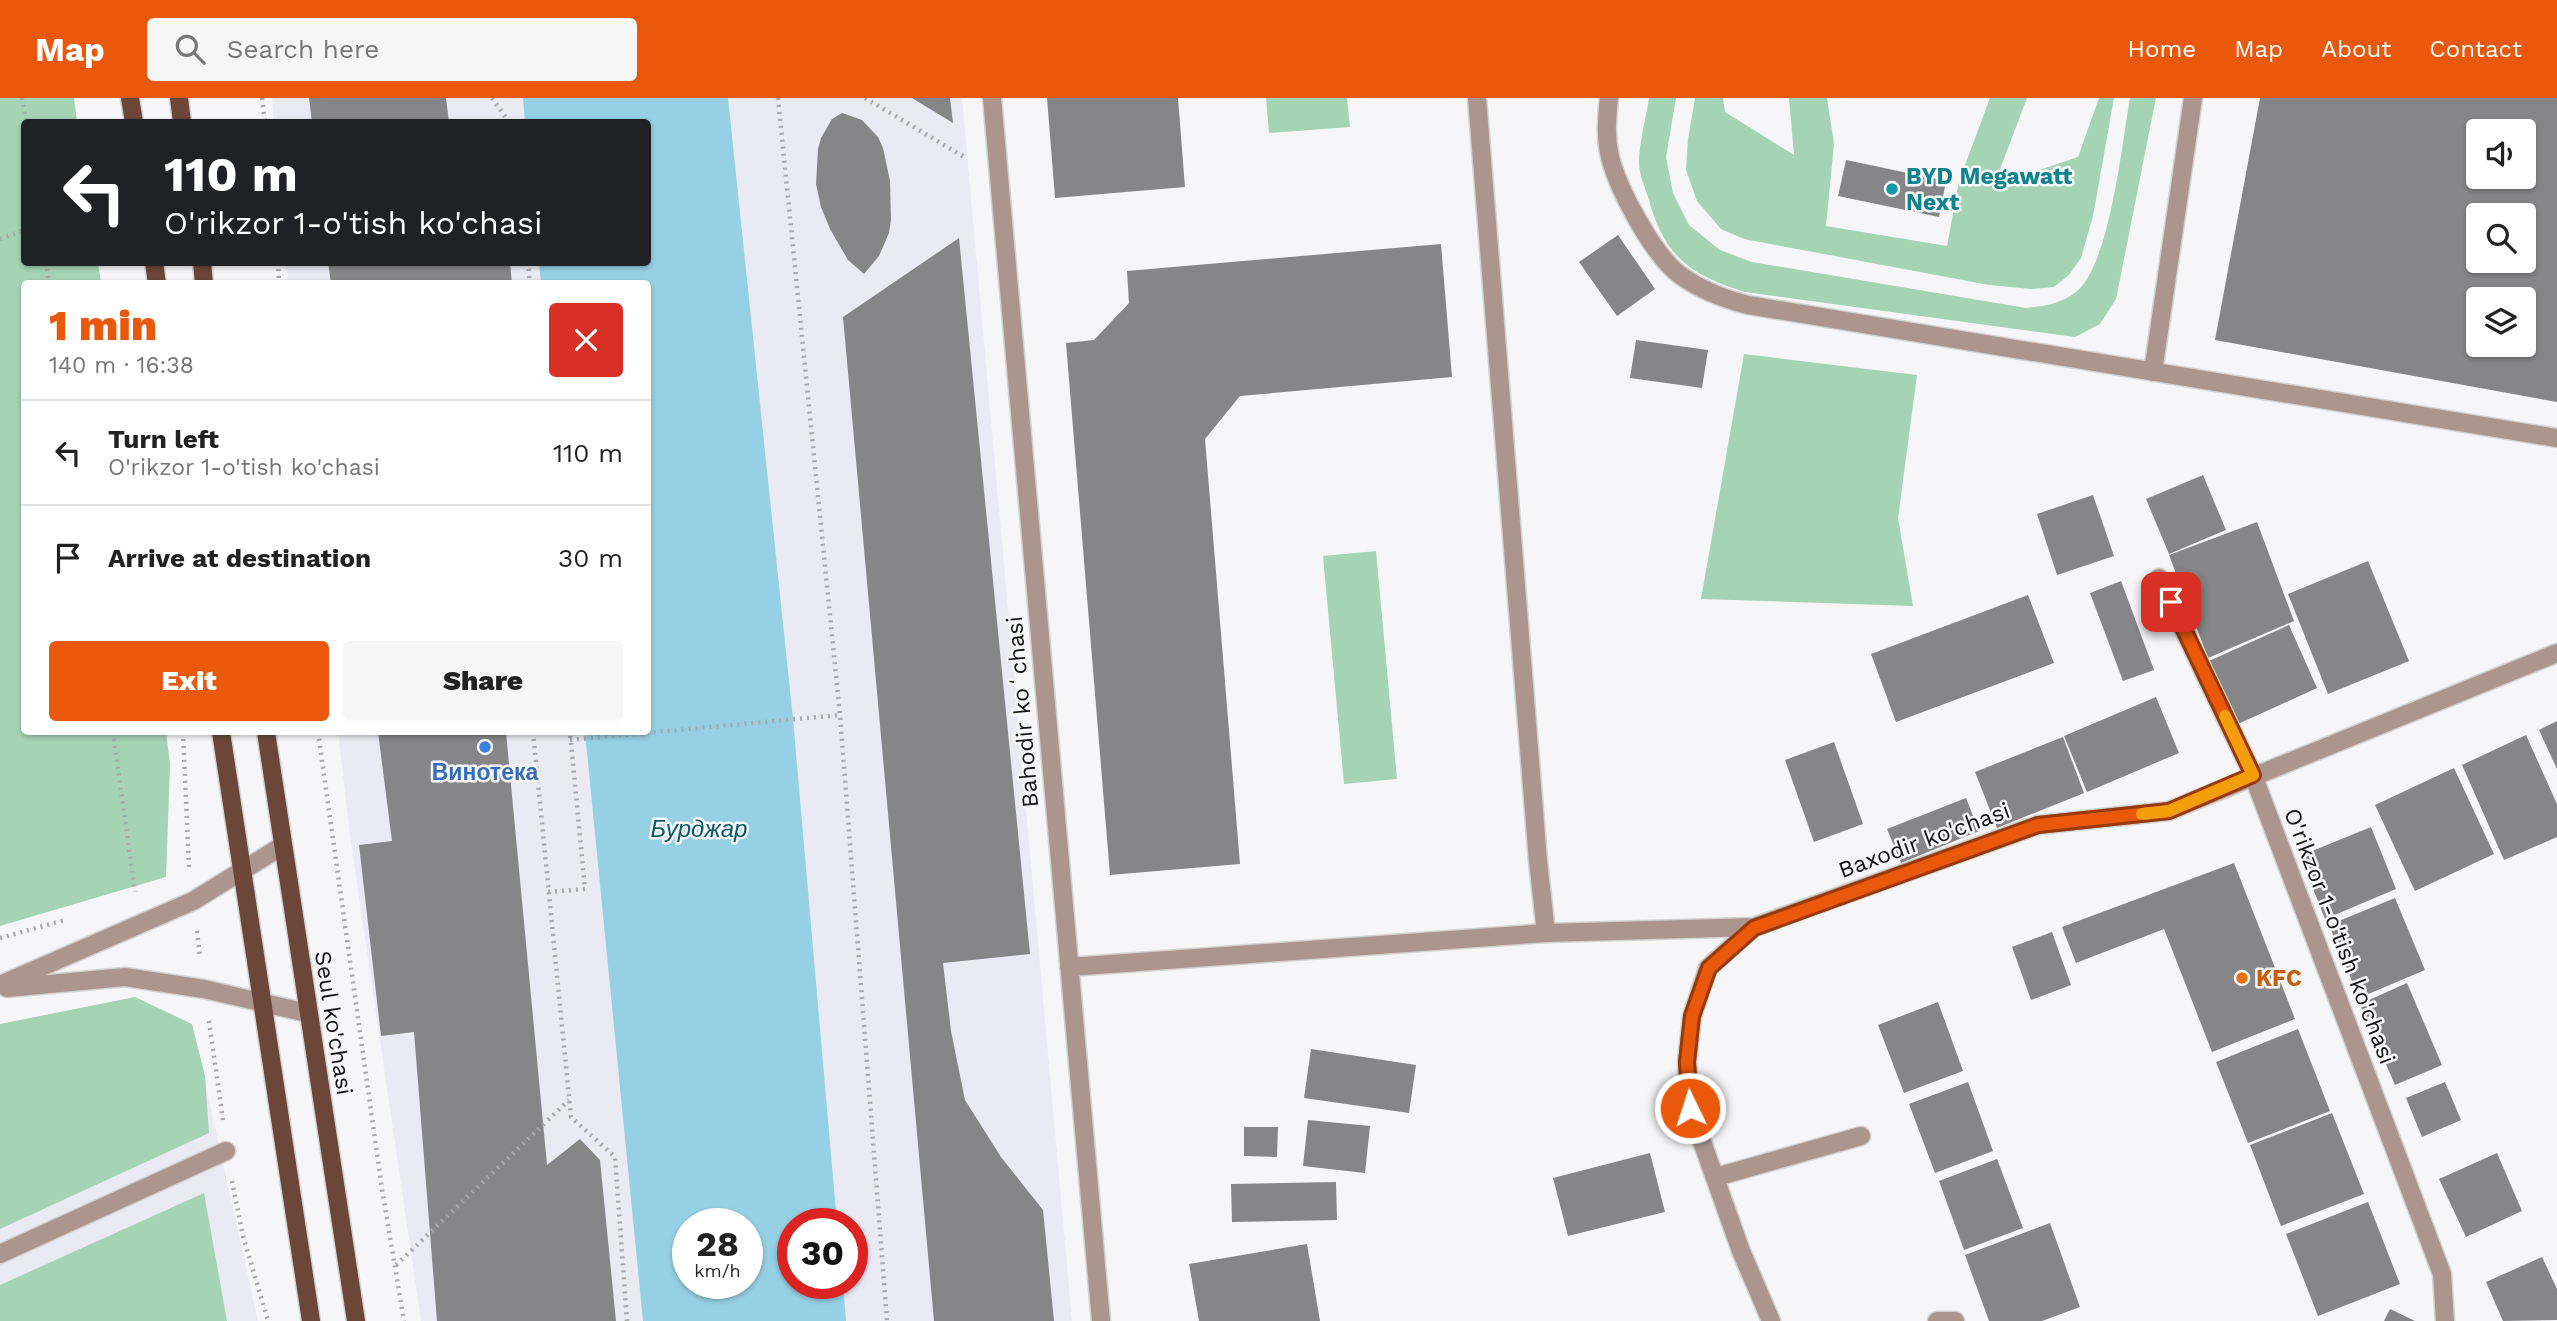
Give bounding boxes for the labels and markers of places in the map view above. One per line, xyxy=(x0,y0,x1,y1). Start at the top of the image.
place label: BYD Megawatt Next xyxy=(1906,163,2072,216)
marker: BYD Megawatt Next xyxy=(1884,181,1900,197)
pin xyxy=(2141,572,2201,632)
marker: Винотека xyxy=(477,739,493,755)
place label: Винотека xyxy=(432,759,538,786)
place label: KFC xyxy=(2256,965,2302,992)
marker: KFC xyxy=(2234,970,2250,986)

